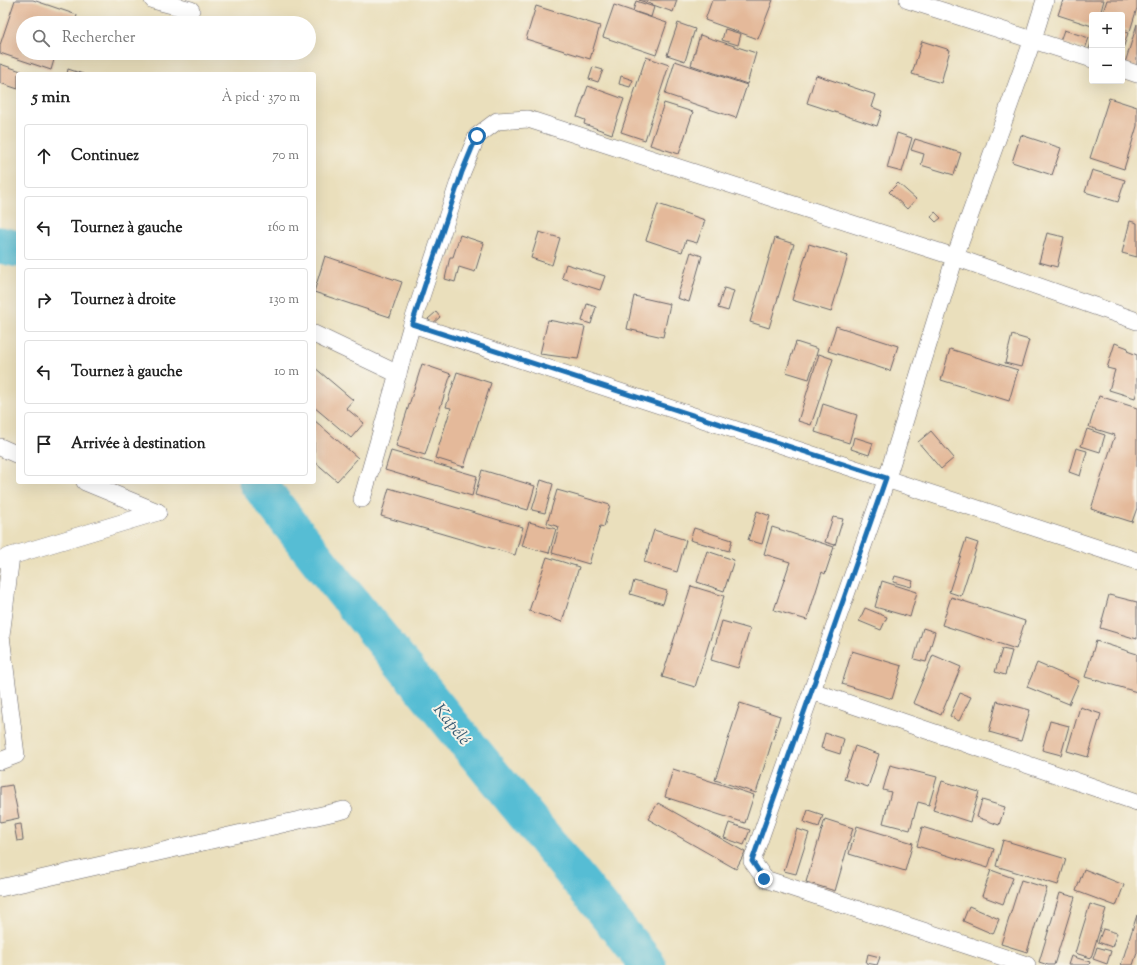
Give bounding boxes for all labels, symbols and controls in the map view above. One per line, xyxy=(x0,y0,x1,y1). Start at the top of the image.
map controls xyxy=(1089,12,1125,84)
button: + xyxy=(1089,12,1125,48)
search box xyxy=(16,16,316,60)
icon: search xyxy=(30,27,52,49)
text: Rechercher xyxy=(62,28,135,49)
button: − xyxy=(1089,48,1125,84)
text: 5 min xyxy=(32,86,70,110)
text: À pied · 370 m xyxy=(222,89,300,107)
route start xyxy=(468,127,486,145)
icon: ahead xyxy=(33,145,55,167)
text: Continuez xyxy=(71,146,139,167)
text: 70 m xyxy=(272,147,299,165)
icon: left xyxy=(33,217,55,239)
text: Tournez à gauche xyxy=(71,218,182,239)
text: 160 m xyxy=(268,219,299,237)
icon: right xyxy=(33,289,55,311)
text: Tournez à droite xyxy=(71,290,176,311)
text: 130 m xyxy=(269,291,299,309)
icon: left xyxy=(33,361,55,383)
text: Tournez à gauche xyxy=(71,362,182,383)
text: 10 m xyxy=(274,363,299,381)
icon: arrive xyxy=(33,433,55,455)
text: Arrivée à destination xyxy=(71,434,206,455)
water label: Kapélé xyxy=(427,699,475,751)
route end xyxy=(755,870,773,888)

